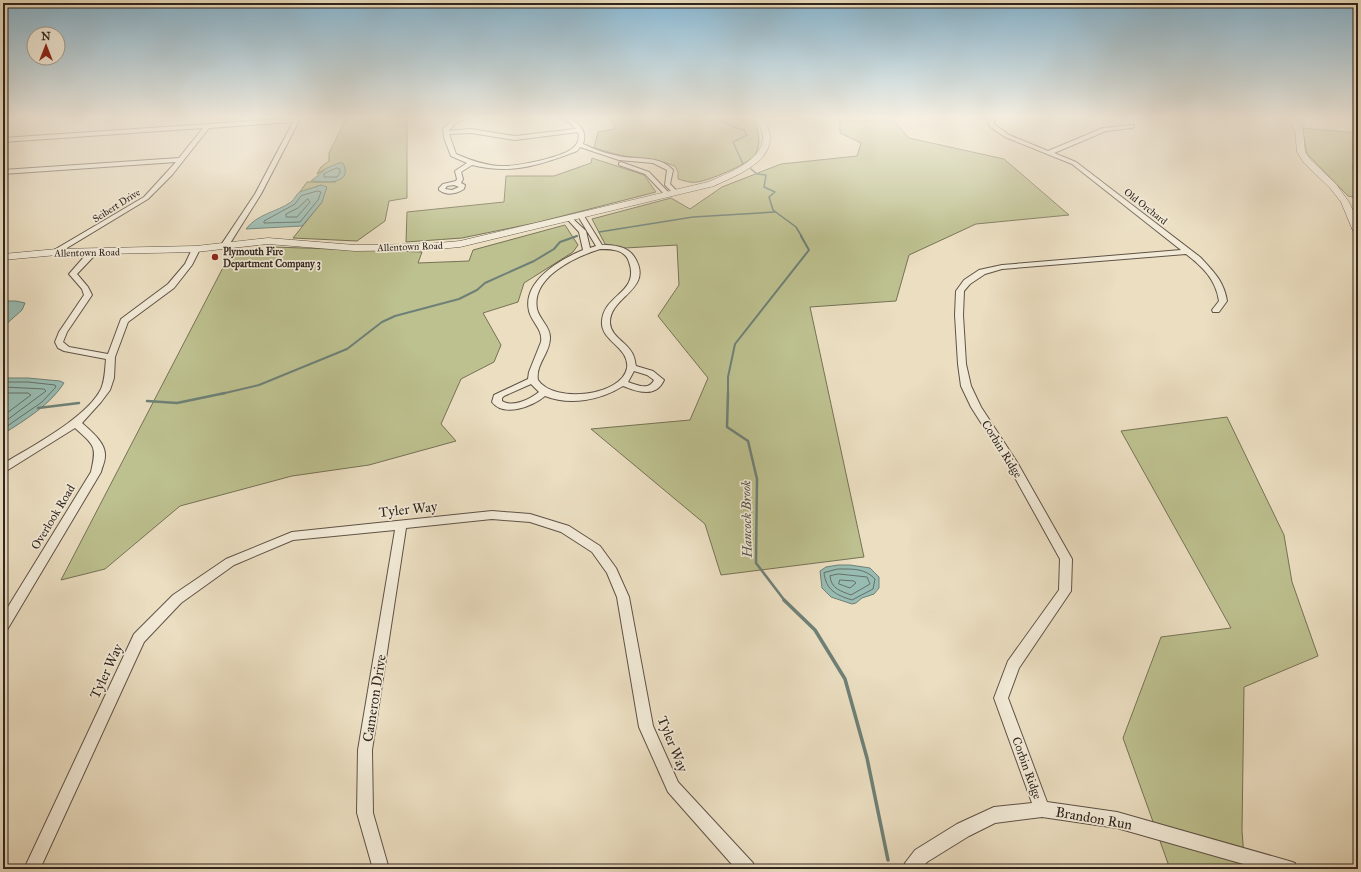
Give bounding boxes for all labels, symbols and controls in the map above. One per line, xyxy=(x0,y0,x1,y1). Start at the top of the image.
north arrow xyxy=(26,26,66,66)
text: N xyxy=(41,30,51,43)
street label: Seibert Drive xyxy=(90,186,143,225)
street label: Old Orchard xyxy=(1121,186,1169,227)
street label: Allentown Road xyxy=(376,240,443,254)
street label: Allentown Road xyxy=(53,246,120,260)
place label: Plymouth Fire Department Company 3 xyxy=(223,246,321,271)
marker: Plymouth Fire Department Company 3 xyxy=(210,252,220,262)
street label: Corbin Ridge xyxy=(978,418,1025,481)
water label: Hancock Brook xyxy=(738,480,756,559)
street label: Overlook Road xyxy=(28,482,78,552)
street label: Tyler Way xyxy=(378,498,439,521)
street label: Tyler Way xyxy=(86,641,127,701)
street label: Cameron Drive xyxy=(359,653,390,743)
street label: Tyler Way xyxy=(654,714,692,775)
street label: Corbin Ridge xyxy=(1008,735,1045,801)
street label: Brandon Run xyxy=(1054,803,1134,834)

